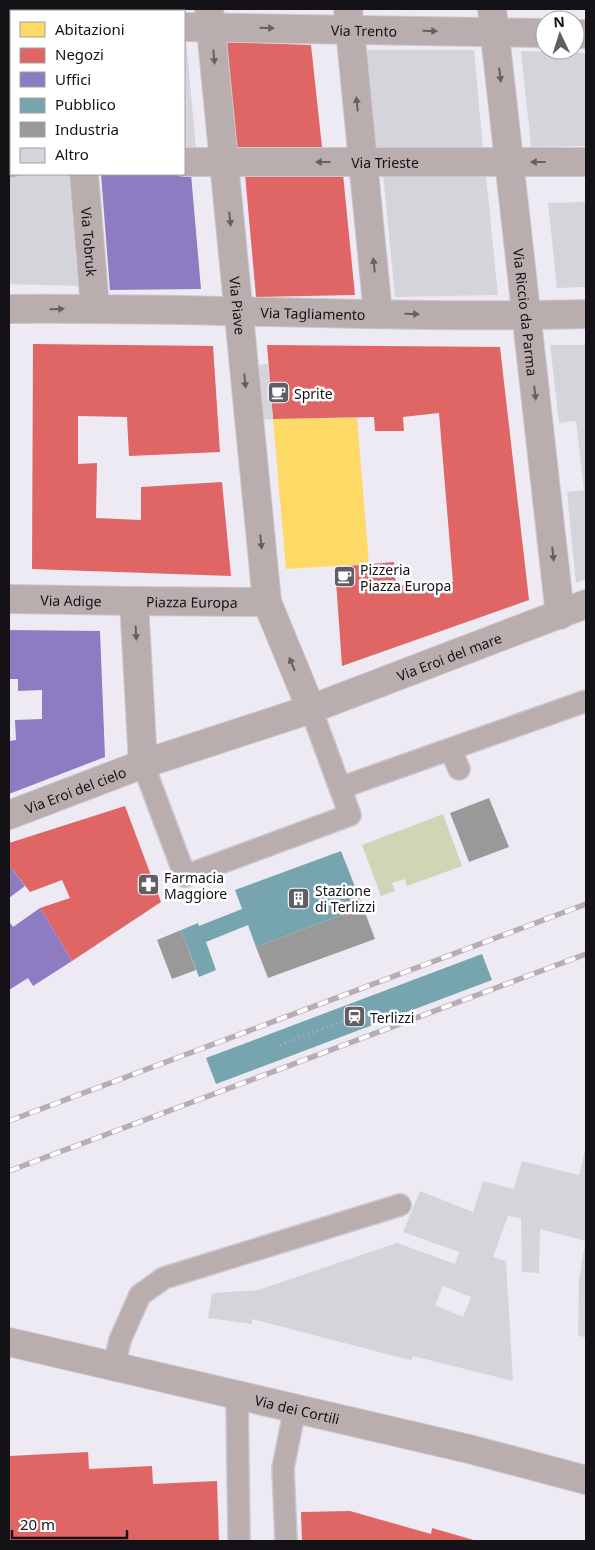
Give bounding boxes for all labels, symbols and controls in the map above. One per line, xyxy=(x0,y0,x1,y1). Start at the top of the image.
legend xyxy=(10,10,185,175)
north arrow xyxy=(535,10,585,60)
text: N xyxy=(553,12,565,31)
text: Abitazioni xyxy=(55,19,125,39)
street label: Via Trento xyxy=(331,20,397,40)
one-way arrow xyxy=(260,25,276,33)
one-way arrow xyxy=(422,28,438,36)
text: Negozi xyxy=(55,44,104,64)
one-way arrow xyxy=(210,50,218,66)
one-way arrow xyxy=(496,67,504,83)
text: Uffici xyxy=(55,69,91,89)
text: Pubblico xyxy=(55,94,116,114)
one-way arrow xyxy=(353,95,361,111)
text: Industria xyxy=(55,119,119,139)
text: Altro xyxy=(55,144,89,164)
street label: Via Trieste xyxy=(351,153,419,172)
one-way arrow xyxy=(529,157,545,165)
one-way arrow xyxy=(314,158,330,166)
street label: Via Tobruk xyxy=(77,206,102,278)
one-way arrow xyxy=(226,211,234,227)
street label: Via Riccio da Parma xyxy=(509,247,543,377)
one-way arrow xyxy=(369,257,377,273)
street label: Via Piave xyxy=(226,276,250,336)
street label: Via Tagliamento xyxy=(260,302,366,324)
one-way arrow xyxy=(50,305,66,313)
one-way arrow xyxy=(405,310,421,318)
one-way arrow xyxy=(242,373,250,389)
cafe icon: Sprite xyxy=(266,381,290,405)
place label: Sprite xyxy=(294,384,333,403)
one-way arrow xyxy=(531,385,539,401)
one-way arrow xyxy=(257,535,265,551)
one-way arrow xyxy=(549,546,557,562)
place label: Pizzeria Piazza Europa xyxy=(360,560,451,595)
cafe icon: Pizzeria Piazza Europa xyxy=(332,565,356,589)
street label: Via Adige xyxy=(40,590,102,610)
street label: Piazza Europa xyxy=(146,592,238,611)
one-way arrow xyxy=(132,625,140,641)
street label: Via Eroi del mare xyxy=(394,628,504,685)
one-way arrow xyxy=(288,657,296,671)
street label: Via Eroi del cielo xyxy=(22,762,129,818)
place label: Farmacia Maggiore xyxy=(164,868,227,903)
pharmacy icon: Farmacia Maggiore xyxy=(136,873,160,897)
place label: Stazione di Terlizzi xyxy=(315,881,375,916)
building icon: Stazione di Terlizzi xyxy=(287,886,311,910)
station icon: Terlizzi xyxy=(342,1005,366,1029)
place label: Terlizzi xyxy=(370,1008,414,1027)
street label: Via dei Cortili xyxy=(253,1390,342,1428)
scale bar xyxy=(12,1508,128,1540)
text: 20 m xyxy=(20,1514,55,1534)

